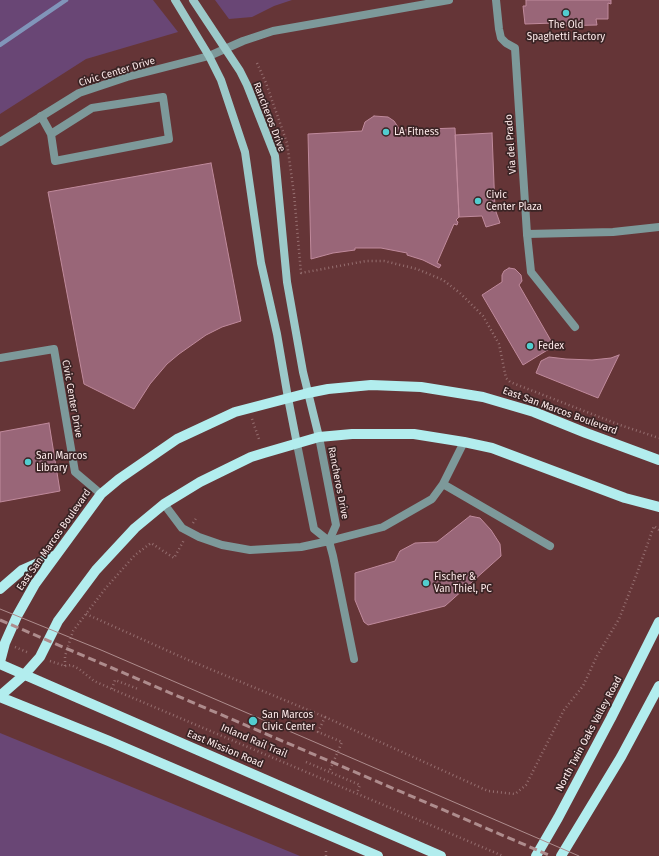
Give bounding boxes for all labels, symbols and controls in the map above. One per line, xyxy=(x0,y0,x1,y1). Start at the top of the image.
marker: The Old Spaghetti Factory xyxy=(561,8,571,18)
place label: The Old Spaghetti Factory xyxy=(527,19,605,42)
street label: Civic Center Drive xyxy=(77,55,157,89)
street label: Rancheros Drive xyxy=(250,81,288,153)
street label: Via del Prado xyxy=(503,114,519,174)
place label: LA Fitness xyxy=(394,126,439,138)
marker: LA Fitness xyxy=(381,127,391,137)
place label: Civic Center Plaza xyxy=(486,189,542,212)
marker: Civic Center Plaza xyxy=(473,196,483,206)
place label: Fedex xyxy=(538,340,564,352)
marker: Fedex xyxy=(525,341,535,351)
street label: Civic Center Drive xyxy=(59,359,85,439)
street label: East San Marcos Boulevard xyxy=(501,385,619,437)
street label: Rancheros Drive xyxy=(325,446,351,520)
place label: San Marcos Library xyxy=(36,450,87,474)
marker: San Marcos Library xyxy=(23,457,33,467)
street label: East San Marcos Boulevard xyxy=(14,487,94,593)
place label: Fischer & Van Thiel, PC xyxy=(434,571,492,594)
marker: Fischer & Van Thiel, PC xyxy=(421,578,431,588)
street label: North Twin Oaks Valley Road xyxy=(553,674,625,794)
place label: San Marcos Civic Center xyxy=(262,709,315,732)
marker: San Marcos Civic Center xyxy=(247,715,259,727)
street label: Inland Rail Trail xyxy=(219,722,289,760)
street label: East Mission Road xyxy=(185,728,265,770)

